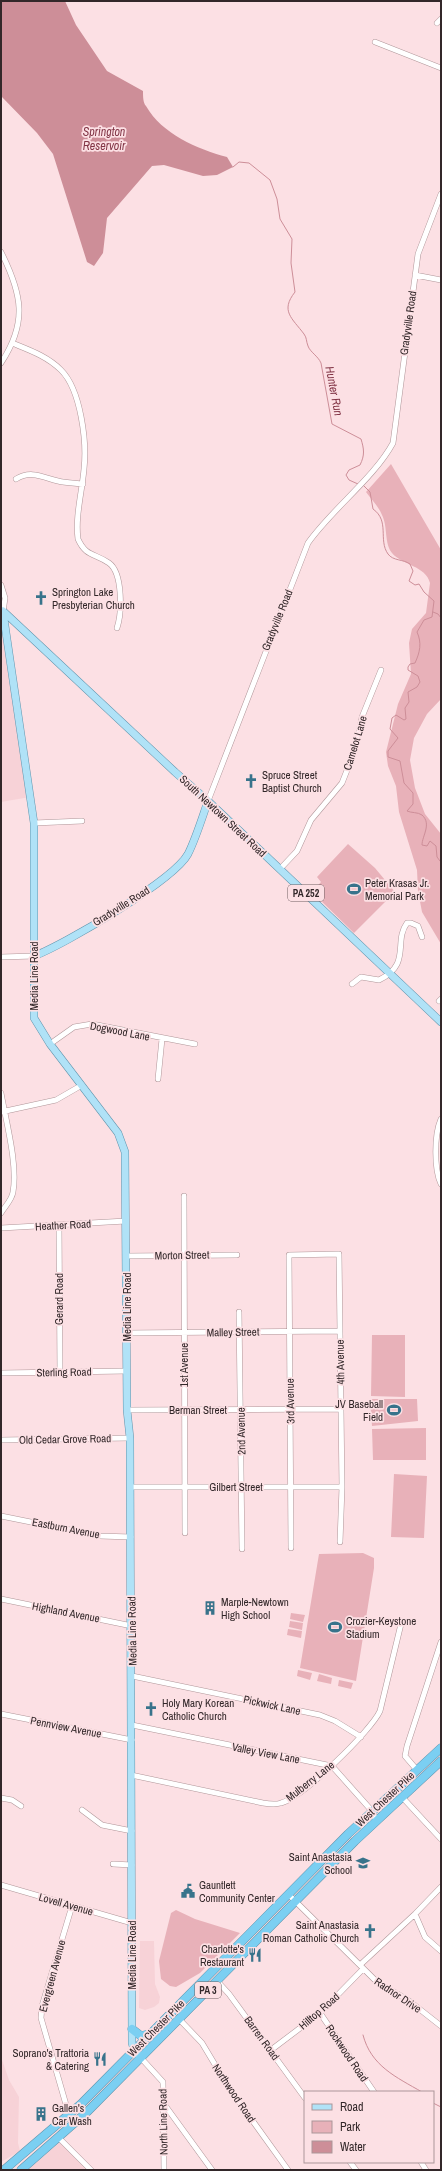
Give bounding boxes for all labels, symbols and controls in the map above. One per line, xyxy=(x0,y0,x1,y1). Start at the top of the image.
water label: Springton Reservoir xyxy=(83,124,126,154)
street label: Gradyville Road xyxy=(397,290,419,356)
water label: Hunter Run xyxy=(321,365,347,417)
place label: Springton Lake Presbyterian Church xyxy=(52,585,135,612)
street label: Gradyville Road xyxy=(258,587,296,653)
church icon: Springton Lake Presbyterian Church xyxy=(33,590,49,606)
street label: Camelot Lane xyxy=(340,714,370,772)
place label: Spruce Street Baptist Church xyxy=(262,768,322,795)
street label: South Newtown Street Road xyxy=(177,772,269,860)
church icon: Spruce Street Baptist Church xyxy=(243,773,259,789)
place label: Peter Krasas Jr. Memorial Park xyxy=(365,876,429,903)
sports icon: Peter Krasas Jr. Memorial Park xyxy=(346,881,362,897)
street label: Gradyville Road xyxy=(90,883,152,929)
road number: PA 252 xyxy=(288,885,324,901)
street label: Media Line Road xyxy=(27,941,41,1011)
street label: Dogwood Lane xyxy=(89,1018,151,1044)
street label: Heather Road xyxy=(35,1217,91,1233)
street label: Morton Street xyxy=(155,1248,210,1262)
street label: Media Line Road xyxy=(120,1272,134,1342)
street label: Gerard Road xyxy=(52,1273,66,1325)
street label: Malley Street xyxy=(207,1325,260,1339)
street label: 4th Avenue xyxy=(333,1339,347,1385)
street label: 1st Avenue xyxy=(177,1343,191,1387)
street label: Sterling Road xyxy=(36,1365,92,1379)
street label: 3rd Avenue xyxy=(283,1378,297,1424)
place label: JV Baseball Field xyxy=(335,1397,383,1424)
sports icon: JV Baseball Field xyxy=(386,1402,402,1418)
street label: Berman Street xyxy=(169,1403,228,1417)
street label: 2nd Avenue xyxy=(234,1407,248,1455)
street label: Old Cedar Grove Road xyxy=(19,1431,111,1447)
street label: Gilbert Street xyxy=(209,1480,263,1494)
street label: Eastburn Avenue xyxy=(31,1515,101,1541)
place label: Marple-Newtown High School xyxy=(221,1595,289,1622)
street label: Media Line Road xyxy=(124,1596,140,1666)
street label: Highland Avenue xyxy=(31,1599,101,1625)
building icon: Marple-Newtown High School xyxy=(202,1600,218,1616)
place label: Crozier-Keystone Stadium xyxy=(346,1614,416,1641)
sports icon: Crozier-Keystone Stadium xyxy=(327,1619,343,1635)
street label: Pickwick Lane xyxy=(242,1692,302,1718)
place label: Holy Mary Korean Catholic Church xyxy=(162,1696,234,1723)
church icon: Holy Mary Korean Catholic Church xyxy=(143,1701,159,1717)
street label: Pennview Avenue xyxy=(29,1713,103,1741)
street label: Valley View Lane xyxy=(231,1740,301,1766)
street label: Mulberry Lane xyxy=(283,1758,337,1804)
street label: West Chester Pike xyxy=(353,1768,417,1830)
place label: Saint Anastasia School xyxy=(289,1850,352,1877)
school or university icon: Saint Anastasia School xyxy=(355,1855,371,1871)
place label: Gauntlett Community Center xyxy=(199,1878,275,1905)
public building icon: Gauntlett Community Center xyxy=(180,1883,196,1899)
street label: Lovell Avenue xyxy=(37,1890,95,1918)
place label: Saint Anastasia Roman Catholic Church xyxy=(263,1918,359,1945)
street label: Media Line Road xyxy=(125,1920,139,1990)
church icon: Saint Anastasia Roman Catholic Church xyxy=(362,1923,378,1939)
street label: Evergreen Avenue xyxy=(36,1938,68,2014)
place label: Charlotte's Restaurant xyxy=(200,1942,244,1969)
restaurant icon: Charlotte's Restaurant xyxy=(247,1947,263,1963)
street label: Radnor Drive xyxy=(372,1974,424,2016)
road number: PA 3 xyxy=(195,1982,221,1998)
street label: Hilltop Road xyxy=(296,1989,342,2033)
street label: West Chester Pike xyxy=(125,1997,187,2059)
street label: Barren Road xyxy=(241,2013,283,2063)
street label: Rockwood Road xyxy=(323,2022,371,2084)
place label: Soprano's Trattoria & Catering xyxy=(13,2046,89,2073)
restaurant icon: Soprano's Trattoria & Catering xyxy=(92,2051,108,2067)
street label: Northwood Road xyxy=(209,2061,259,2125)
street label: North Line Road xyxy=(155,2089,171,2155)
legend xyxy=(304,2091,434,2163)
text: Road xyxy=(340,2099,364,2115)
place label: Gallen's Car Wash xyxy=(52,2101,92,2128)
building icon: Gallen's Car Wash xyxy=(33,2106,49,2122)
text: Park xyxy=(340,2119,360,2135)
text: Water xyxy=(340,2139,367,2155)

